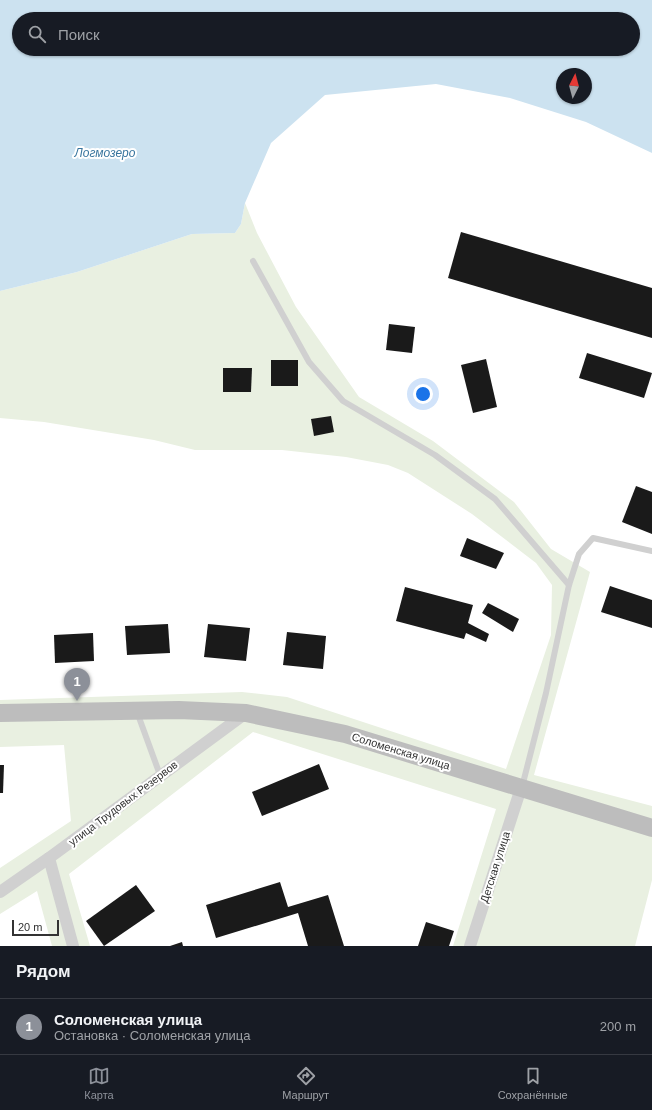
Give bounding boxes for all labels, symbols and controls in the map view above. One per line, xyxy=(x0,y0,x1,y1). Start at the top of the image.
search box xyxy=(12,12,640,56)
icon: search xyxy=(26,23,48,45)
text: Поиск xyxy=(58,26,100,43)
north arrow xyxy=(556,68,592,104)
water label: Логмозеро xyxy=(74,146,136,160)
your location xyxy=(413,384,433,404)
pin: 1 xyxy=(64,668,90,701)
street label: Соломенская улица xyxy=(350,730,452,772)
street label: улица Трудовых Резервов xyxy=(66,758,180,848)
street label: Детская улица xyxy=(478,829,512,904)
scale bar xyxy=(12,918,59,937)
text: 20 m xyxy=(18,921,42,933)
text: Рядом xyxy=(16,962,71,981)
text: Соломенская улица xyxy=(54,1011,202,1028)
text: 1 xyxy=(25,1019,33,1034)
text: 200 m xyxy=(600,1019,636,1034)
text: Остановка · Соломенская улица xyxy=(54,1028,250,1043)
tab: Карта xyxy=(84,1065,114,1101)
tab: Маршрут xyxy=(282,1065,329,1101)
tab: Сохранённые xyxy=(498,1065,568,1101)

